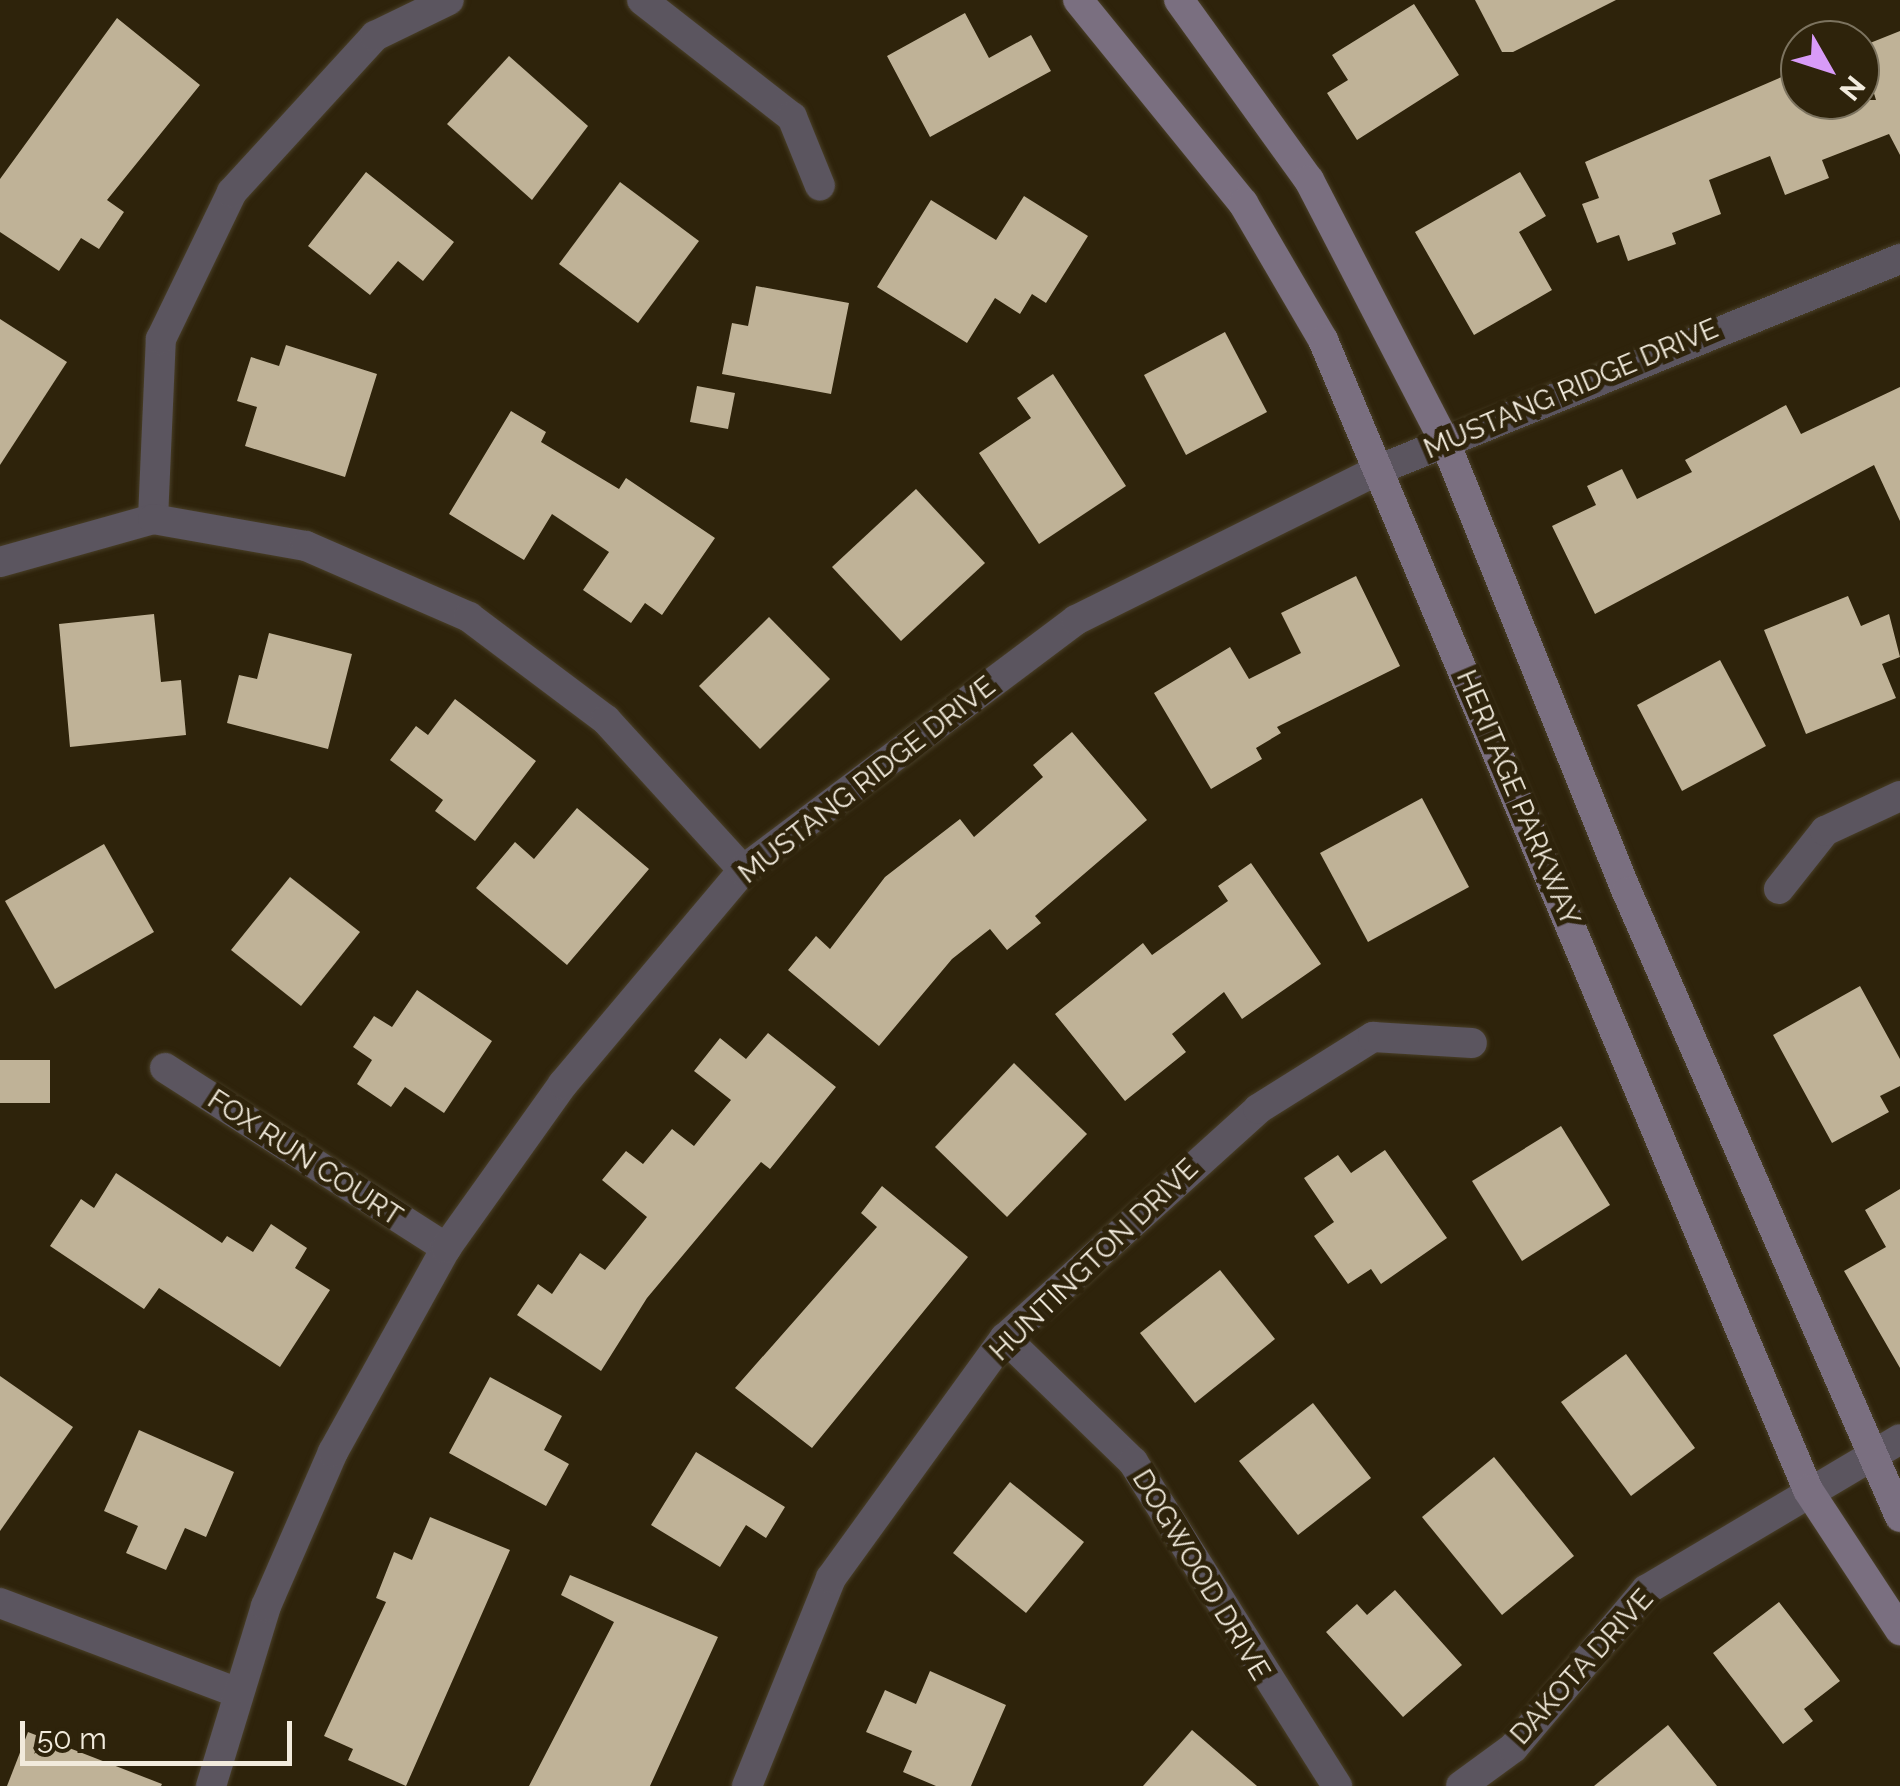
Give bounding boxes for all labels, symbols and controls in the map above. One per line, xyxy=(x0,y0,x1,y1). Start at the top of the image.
north arrow xyxy=(1780,20,1880,120)
text: N xyxy=(1833,69,1872,107)
street label: MUSTANG RIDGE DRIVE xyxy=(1419,312,1723,466)
street label: HERITAGE PARKWAY xyxy=(1449,665,1587,931)
street label: MUSTANG RIDGE DRIVE xyxy=(732,669,1002,891)
street label: FOX RUN COURT xyxy=(201,1083,409,1233)
street label: HUNTINGTON DRIVE xyxy=(983,1152,1205,1368)
street label: DOGWOOD DRIVE xyxy=(1125,1464,1277,1686)
street label: DAKOTA DRIVE xyxy=(1503,1582,1661,1752)
scale bar xyxy=(25,1701,298,1763)
text: 50 m xyxy=(37,1721,107,1756)

